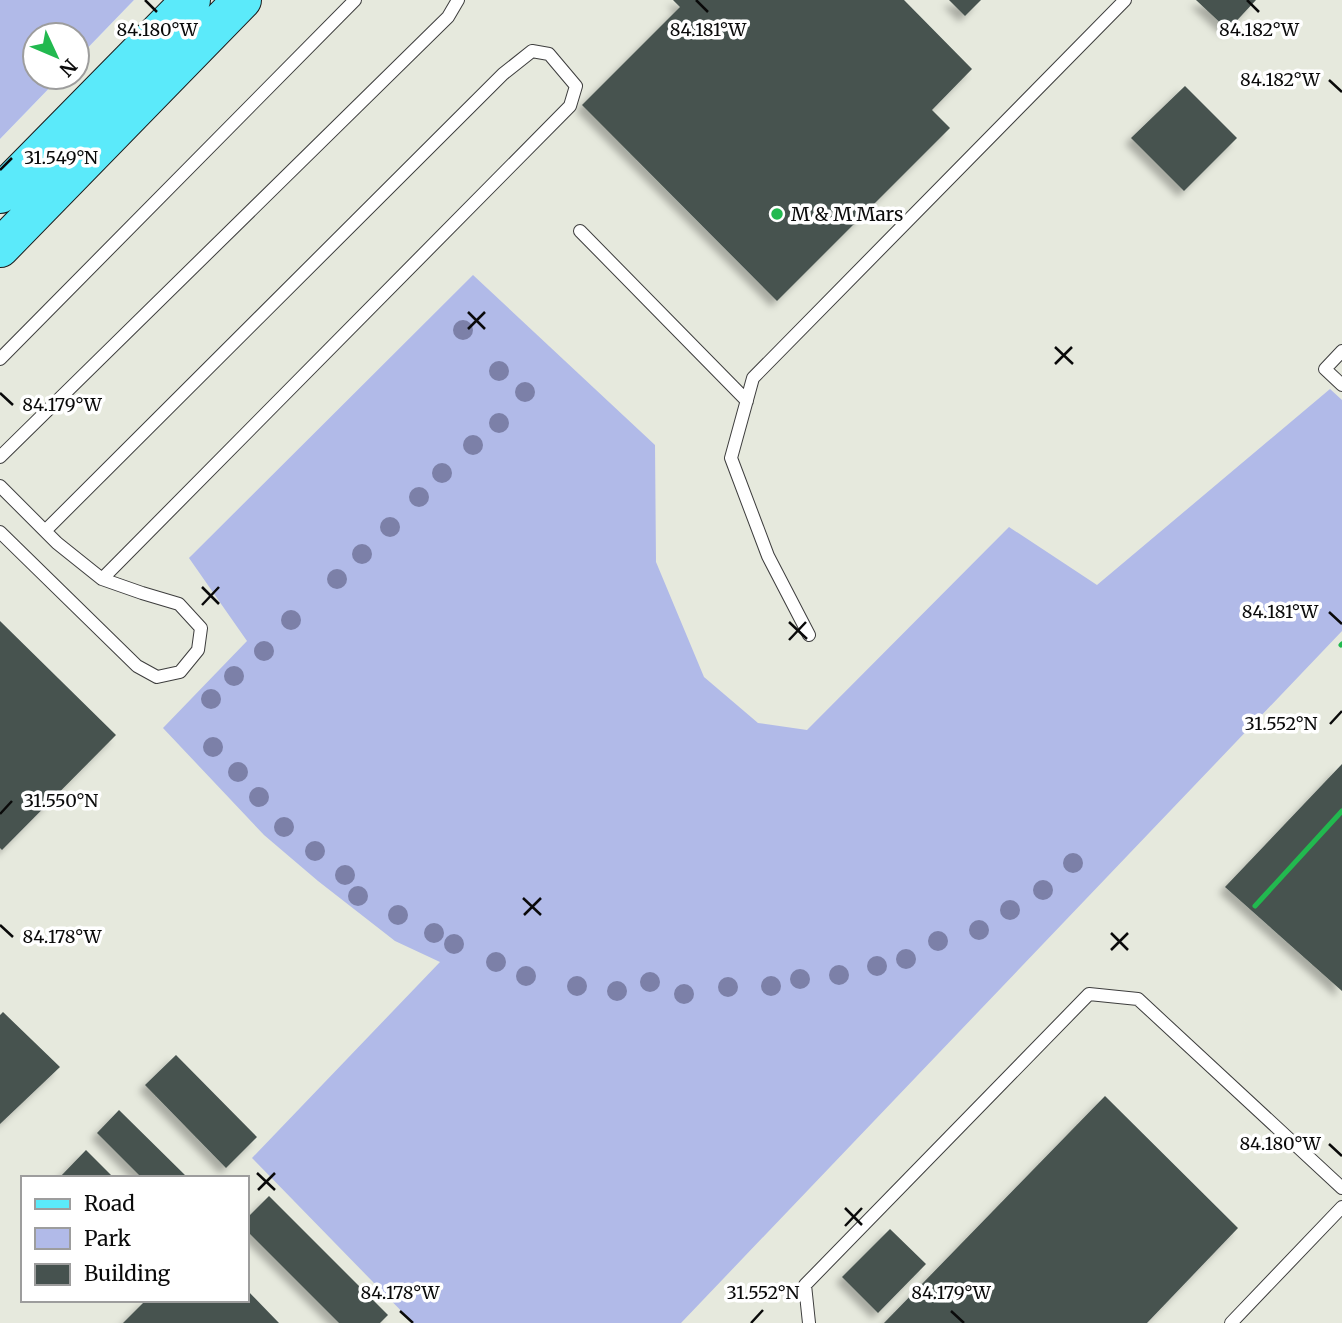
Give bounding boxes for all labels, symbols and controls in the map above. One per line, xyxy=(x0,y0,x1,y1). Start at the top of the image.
text: 84.180°W xyxy=(116,18,199,41)
text: 84.181°W xyxy=(670,18,747,41)
text: 84.182°W xyxy=(1219,18,1300,41)
north arrow xyxy=(21,21,91,91)
text: N xyxy=(54,54,82,82)
text: 84.182°W xyxy=(1240,68,1321,91)
text: 31.549°N xyxy=(24,146,98,169)
place label: M & M Mars xyxy=(791,202,903,226)
marker: M & M Mars xyxy=(769,206,785,222)
text: 84.179°W xyxy=(22,393,103,416)
text: 84.181°W xyxy=(1242,600,1319,623)
text: 31.552°N xyxy=(1245,712,1317,735)
text: 31.550°N xyxy=(24,789,98,812)
text: 84.178°W xyxy=(23,925,103,948)
text: 84.180°W xyxy=(1239,1132,1322,1155)
legend xyxy=(21,1176,248,1302)
text: Road xyxy=(84,1190,135,1217)
text: Park xyxy=(84,1225,131,1252)
text: Building xyxy=(84,1260,171,1287)
text: 84.178°W xyxy=(361,1281,441,1304)
text: 31.552°N xyxy=(727,1281,799,1304)
text: 84.179°W xyxy=(911,1281,992,1304)

